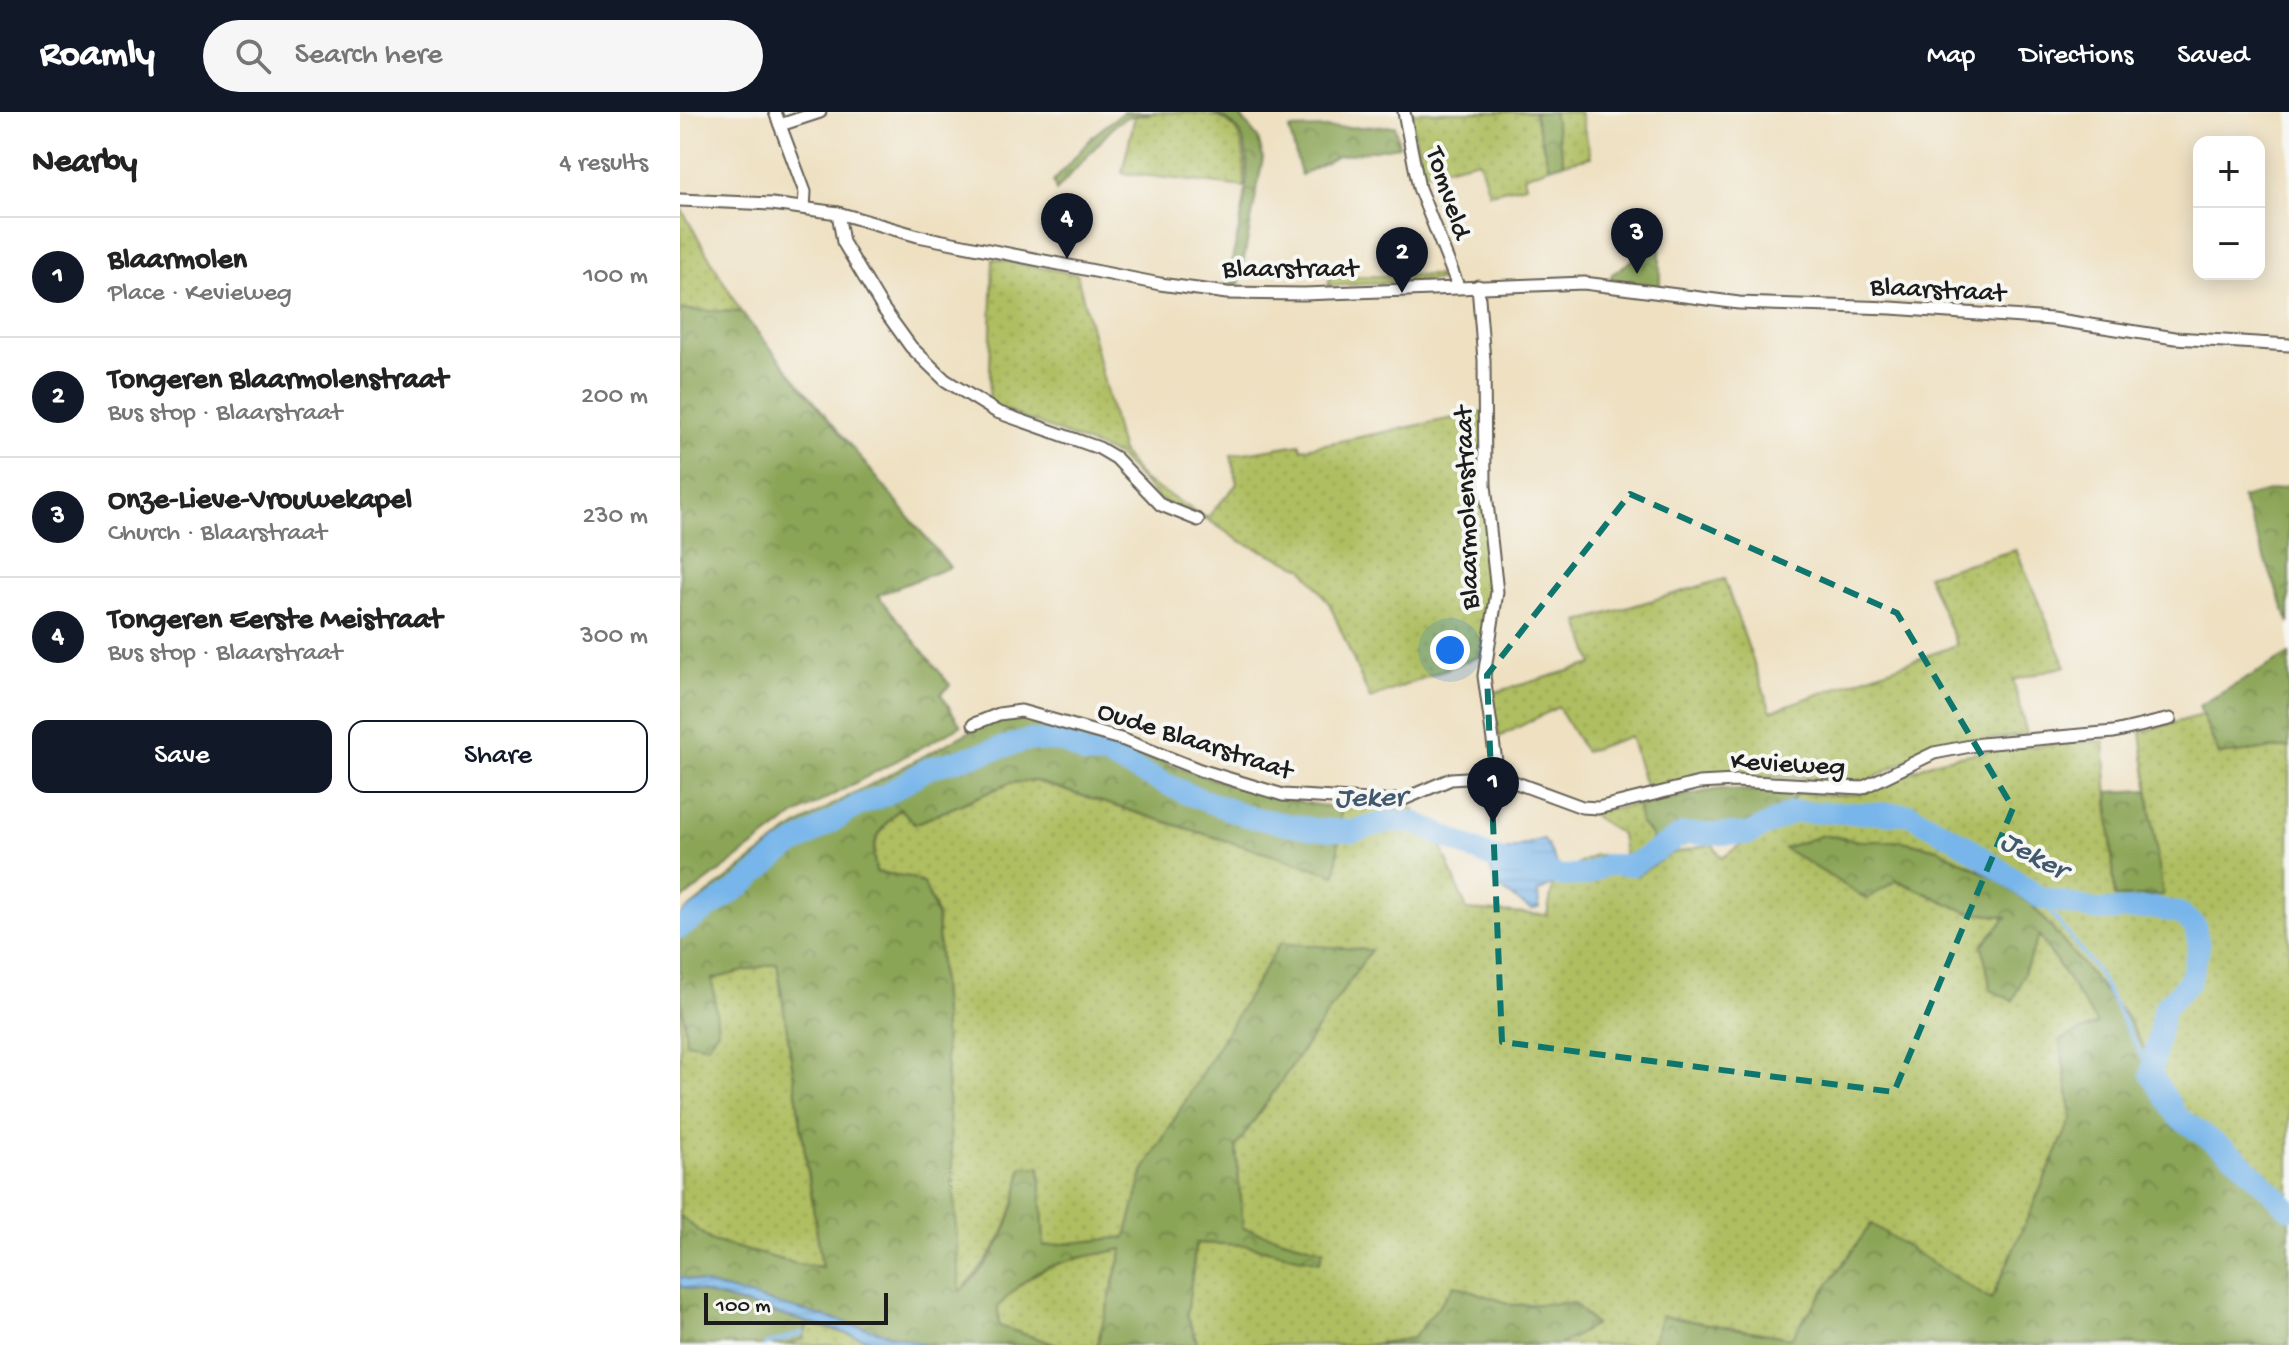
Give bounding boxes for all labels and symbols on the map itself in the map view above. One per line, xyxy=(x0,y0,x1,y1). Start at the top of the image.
street label: Tomveld xyxy=(1416,141,1478,246)
pin: 4 xyxy=(1041,193,1093,259)
pin: 3 xyxy=(1611,208,1663,274)
pin: 2 xyxy=(1376,227,1428,293)
street label: Blaarstraat xyxy=(1221,254,1360,287)
street label: Blaarstraat xyxy=(1868,271,2009,312)
street label: Blaarmolenstraat xyxy=(1448,403,1489,611)
your location xyxy=(1430,630,1470,670)
street label: Oude Blaarstraat xyxy=(1093,695,1299,790)
street label: Kevieweg xyxy=(1730,746,1846,785)
pin: 1 xyxy=(1467,757,1519,823)
water label: Jeker xyxy=(1334,781,1411,818)
water label: Jeker xyxy=(1993,825,2077,892)
scale bar xyxy=(704,1289,888,1325)

